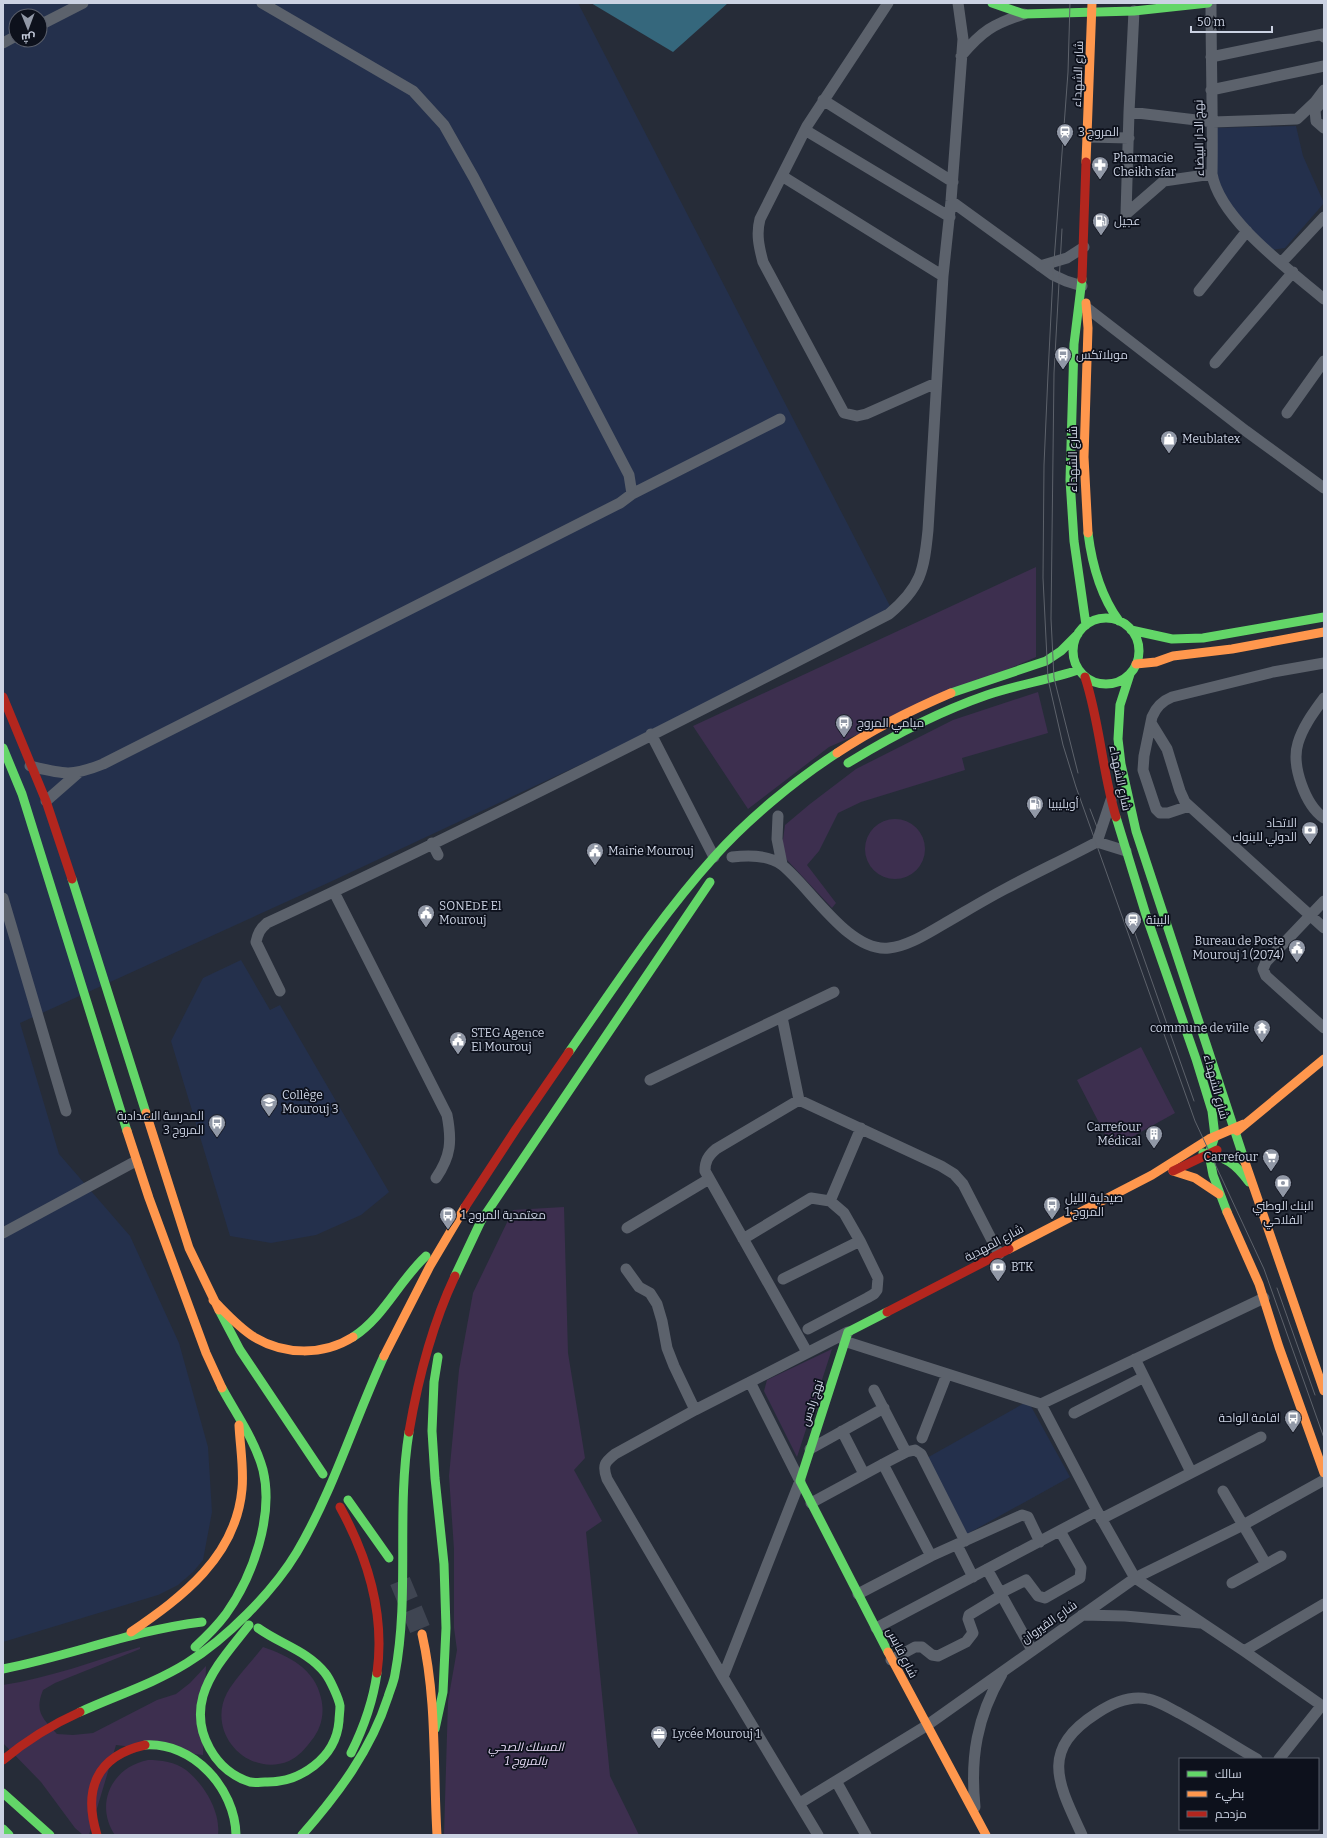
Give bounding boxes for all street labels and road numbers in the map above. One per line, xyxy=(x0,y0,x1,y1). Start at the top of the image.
street label: شارع الشهداء xyxy=(1070,40,1087,108)
street label: نهج الدار البيضاء xyxy=(1191,100,1208,176)
street label: شارع الشهداء xyxy=(1066,426,1081,492)
street label: شارع الشهداء xyxy=(1105,744,1134,812)
street label: شارع الشهداء xyxy=(1200,1053,1231,1121)
street label: شارع المهدية xyxy=(962,1222,1026,1265)
street label: نهج رادس xyxy=(798,1378,827,1428)
street label: شارع القيروان xyxy=(1018,1598,1080,1647)
street label: شارع قابس xyxy=(882,1625,921,1681)

